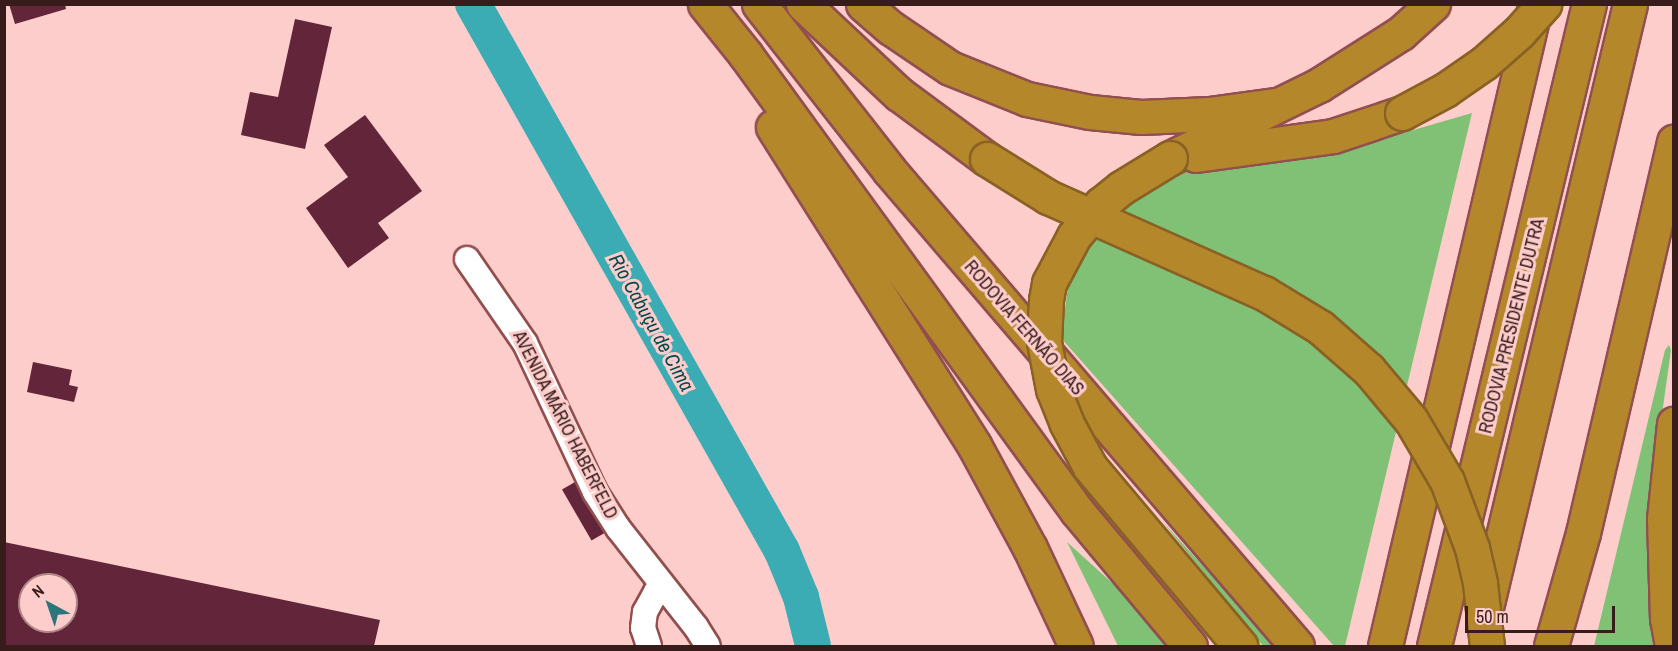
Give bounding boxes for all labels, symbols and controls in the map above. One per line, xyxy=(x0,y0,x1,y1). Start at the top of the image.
street label: RODOVIA PRESIDENTE DUTRA xyxy=(1475,216,1549,436)
water label: Rio Cabuçu de Cima xyxy=(604,249,700,395)
street label: RODOVIA FERNÃO DIAS xyxy=(959,256,1089,400)
street label: AVENIDA MÁRIO HABERFELD xyxy=(508,327,622,523)
north arrow xyxy=(18,573,78,633)
text: N xyxy=(27,579,48,602)
scale bar xyxy=(1468,594,1618,632)
text: 50 m xyxy=(1476,604,1509,629)

